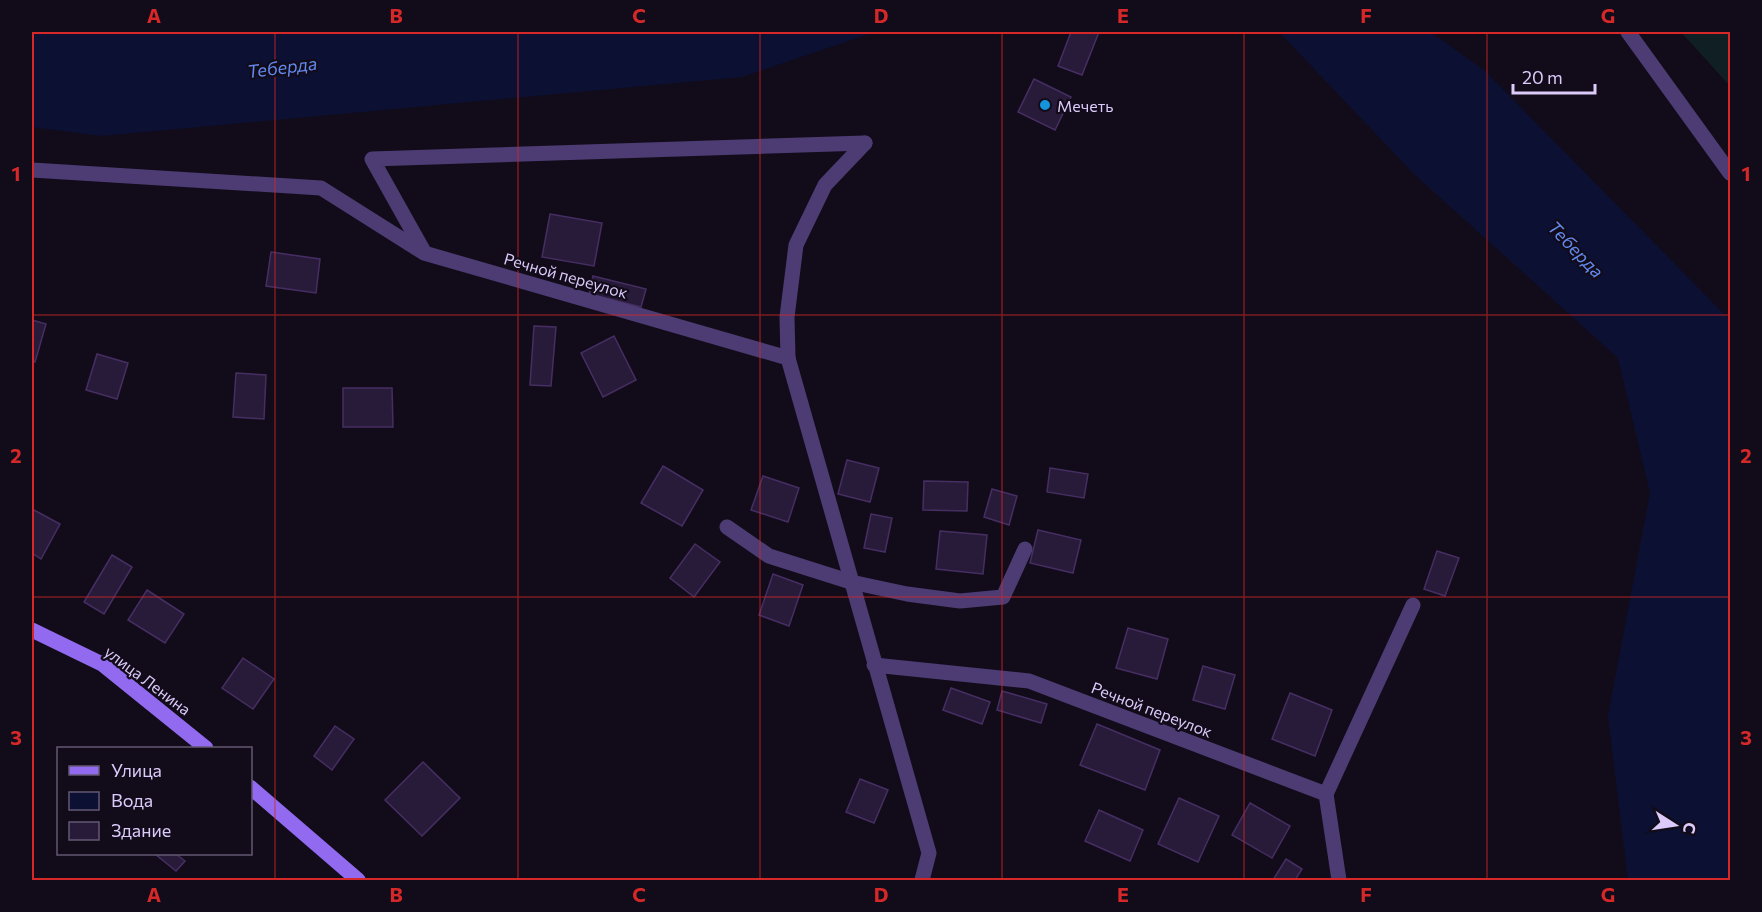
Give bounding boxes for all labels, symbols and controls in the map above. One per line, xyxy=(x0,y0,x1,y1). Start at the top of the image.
text: A xyxy=(147,3,161,27)
text: B xyxy=(389,3,403,27)
text: C xyxy=(632,3,646,27)
text: D xyxy=(874,3,888,27)
text: E xyxy=(1117,3,1129,27)
text: F xyxy=(1360,3,1372,27)
text: G xyxy=(1601,3,1615,27)
water label: Теберда xyxy=(246,52,318,82)
scale bar xyxy=(1513,57,1596,95)
text: 20 m xyxy=(1522,66,1563,88)
place label: Мечеть xyxy=(1057,96,1113,115)
marker: Мечеть xyxy=(1038,98,1052,112)
text: 1 xyxy=(11,161,21,185)
text: 1 xyxy=(1741,161,1751,185)
water label: Теберда xyxy=(1544,216,1608,282)
street label: Речной переулок xyxy=(502,248,630,302)
text: 2 xyxy=(10,443,22,467)
text: 2 xyxy=(1740,443,1752,467)
street label: улица Ленина xyxy=(101,641,195,719)
street label: Речной переулок xyxy=(1089,677,1215,741)
text: 3 xyxy=(10,725,22,749)
text: 3 xyxy=(1740,725,1752,749)
legend xyxy=(57,747,252,855)
text: Улица xyxy=(111,759,162,781)
text: Вода xyxy=(111,789,153,811)
north arrow xyxy=(1645,795,1705,855)
text: Здание xyxy=(111,819,171,841)
text: С xyxy=(1680,821,1701,836)
text: A xyxy=(147,882,161,906)
text: B xyxy=(389,882,403,906)
text: C xyxy=(632,882,646,906)
text: D xyxy=(874,882,888,906)
text: E xyxy=(1117,882,1129,906)
text: F xyxy=(1360,882,1372,906)
text: G xyxy=(1601,882,1615,906)

